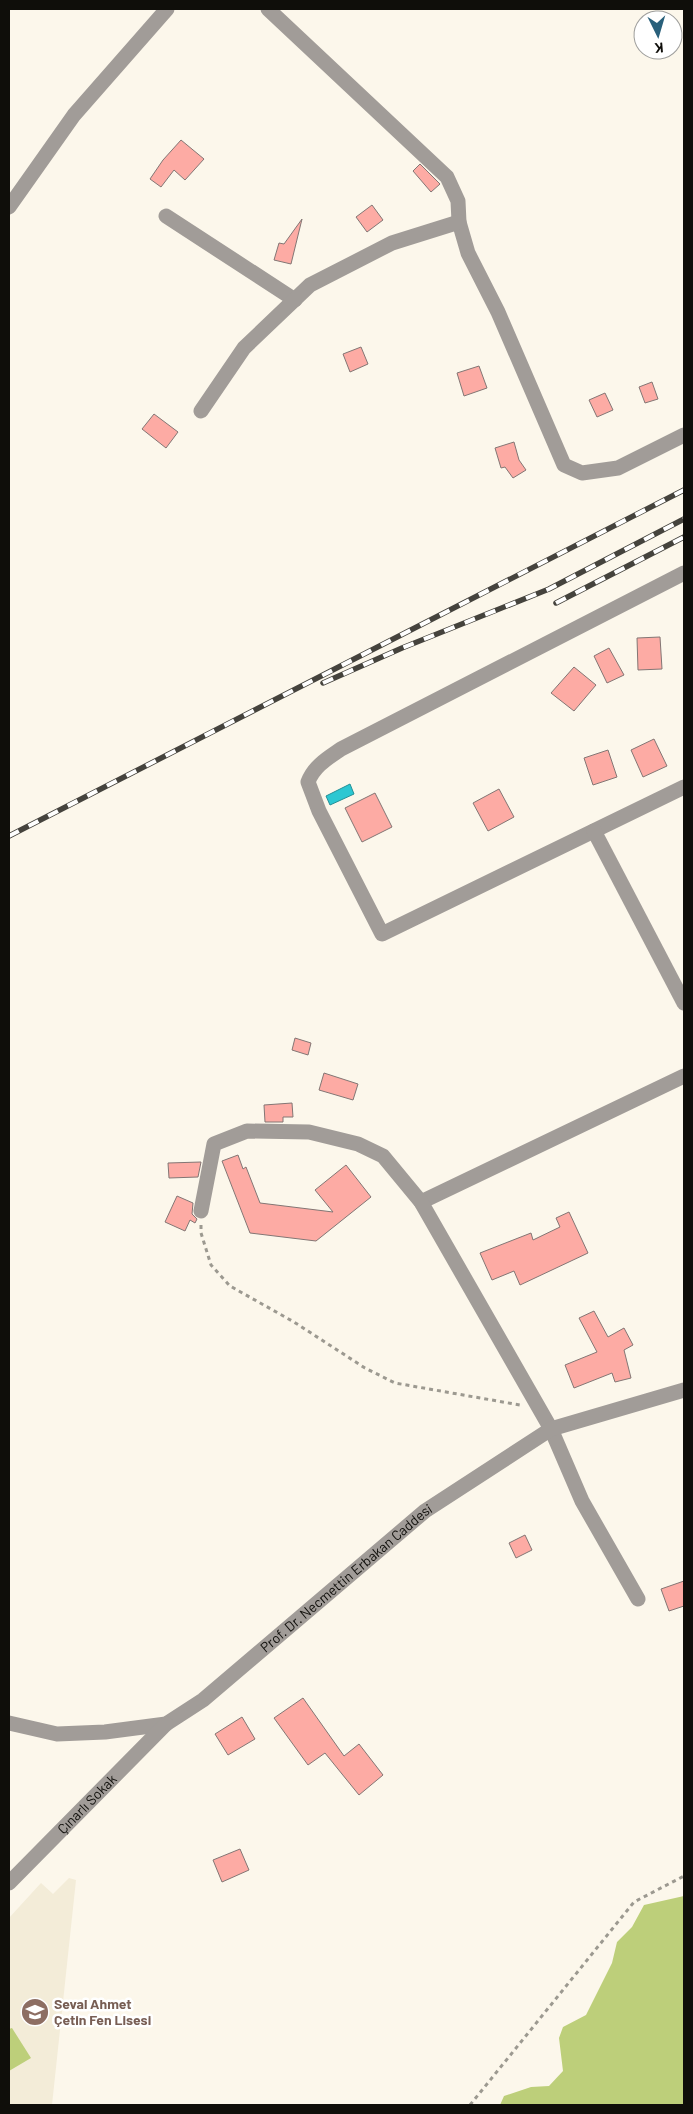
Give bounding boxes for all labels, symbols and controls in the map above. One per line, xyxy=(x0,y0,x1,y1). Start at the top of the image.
north arrow xyxy=(633,10,683,60)
text: K xyxy=(654,40,664,57)
street label: Prof. Dr. Necmettin Erbakan Caddesi xyxy=(256,1500,435,1656)
street label: Çınarlı Sokak xyxy=(53,1770,120,1837)
place label: Seval Ahmet Çetin Fen Lisesi xyxy=(54,1995,151,2028)
school or university icon: Seval Ahmet Çetin Fen Lisesi xyxy=(20,1997,50,2027)

